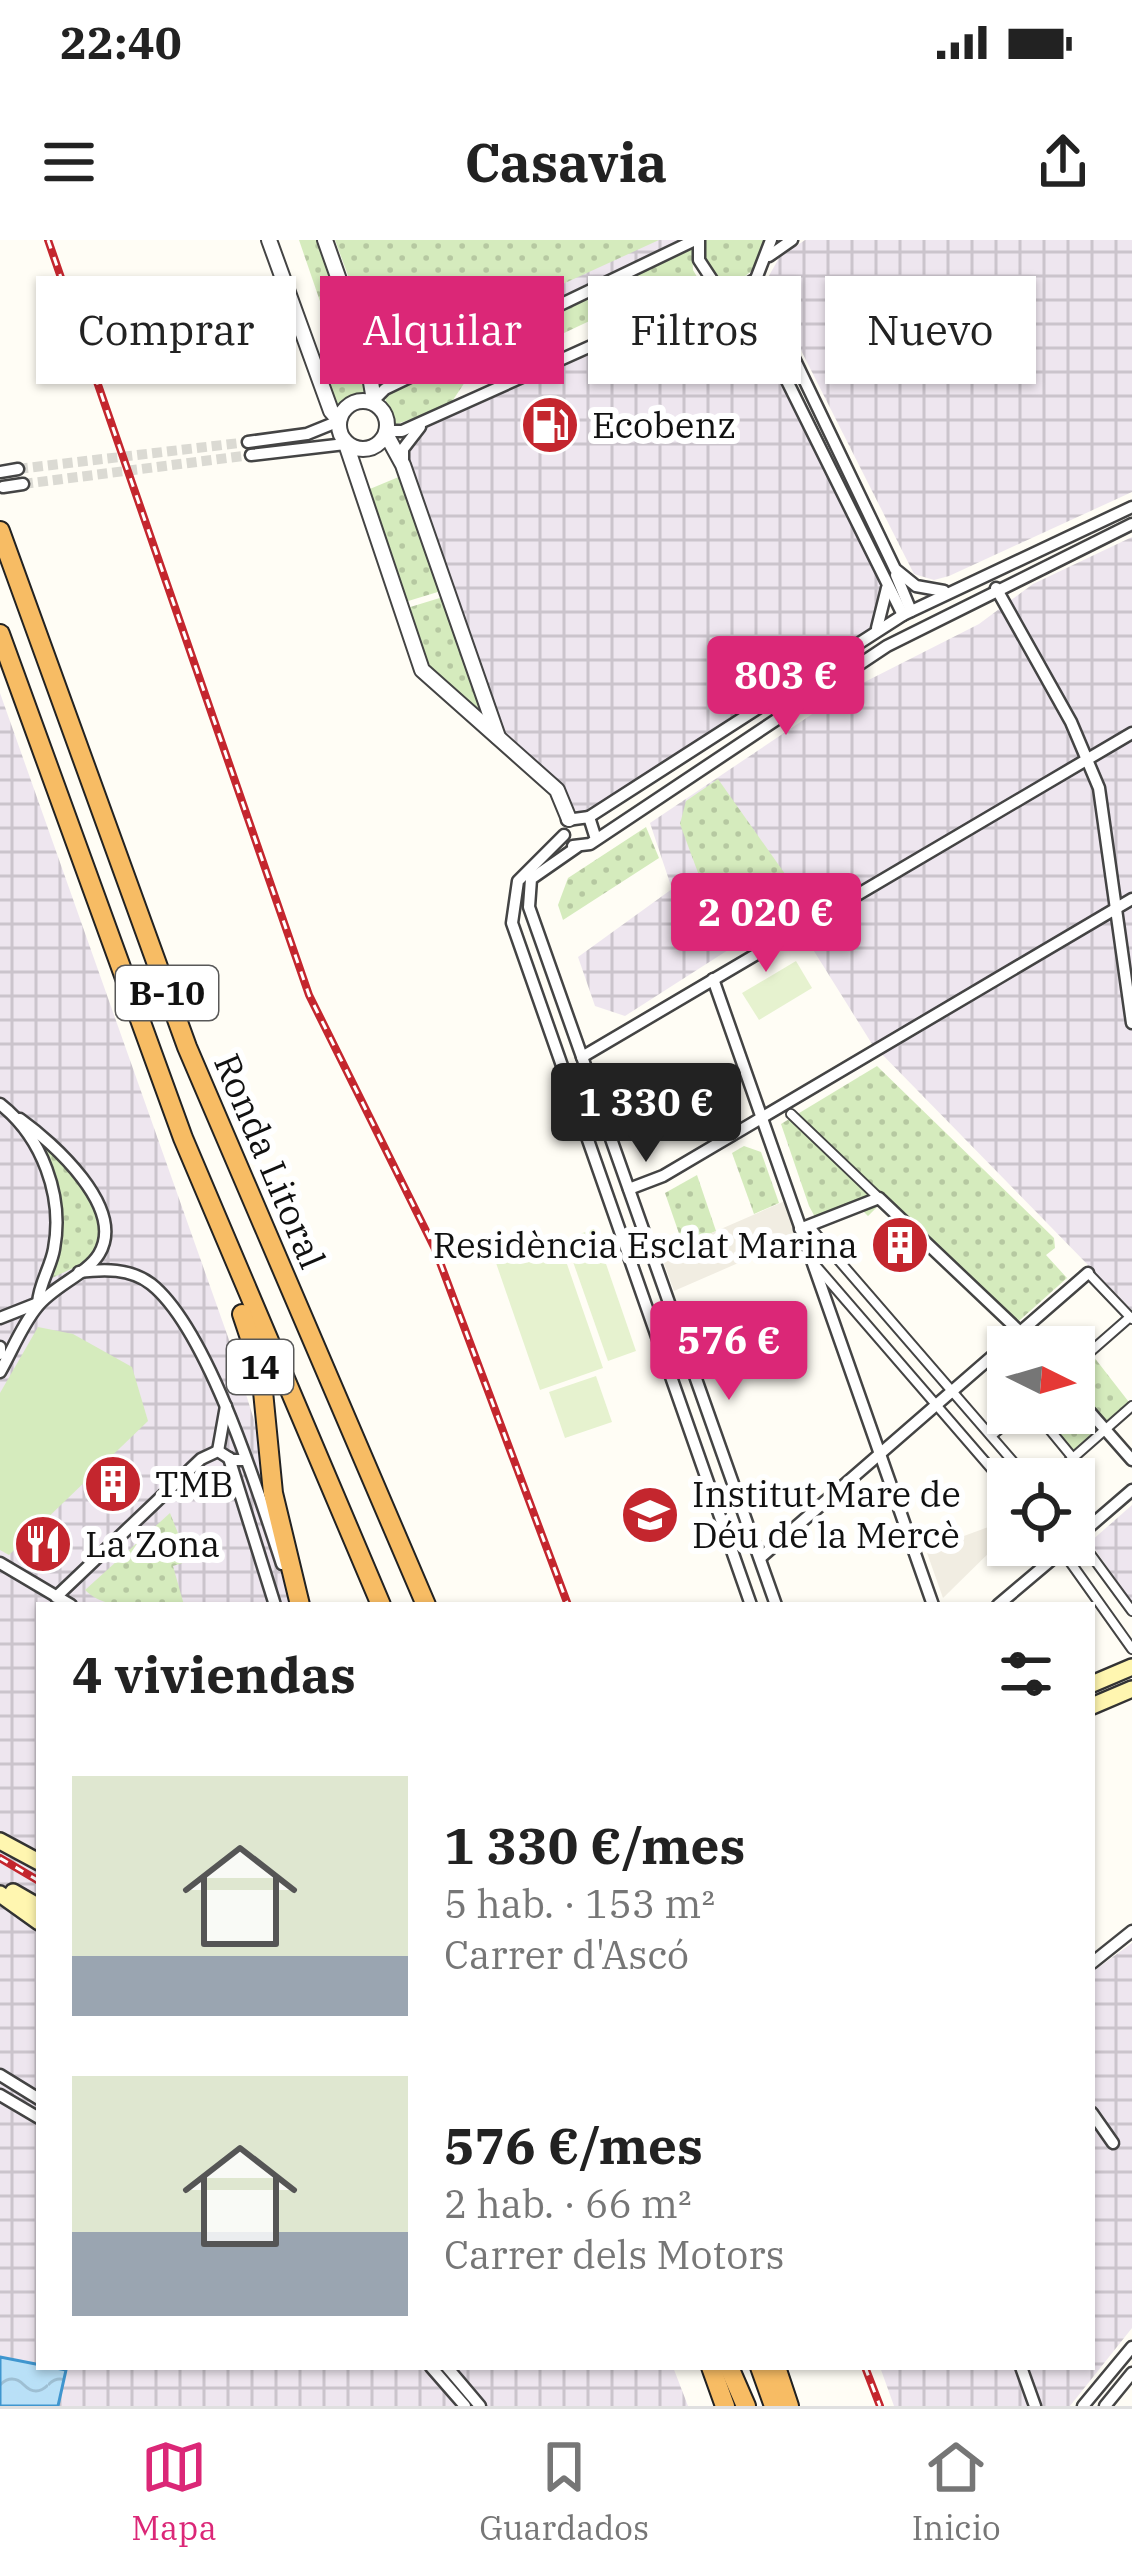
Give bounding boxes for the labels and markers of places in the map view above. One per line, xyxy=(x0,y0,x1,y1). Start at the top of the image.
fuel station icon: Ecobenz xyxy=(519,394,581,456)
place label: Ecobenz xyxy=(592,401,736,448)
pin: 803 € xyxy=(702,636,870,738)
pin: 2 020 € xyxy=(655,873,877,975)
pin: 1 330 € xyxy=(535,1063,757,1165)
building icon: Residència Esclat Marina xyxy=(869,1214,931,1276)
place label: Residència Esclat Marina xyxy=(433,1221,858,1268)
pin: 576 € xyxy=(645,1301,813,1403)
building icon: TMB xyxy=(82,1453,144,1515)
place label: TMB xyxy=(155,1460,234,1507)
place label: Institut Mare de Déu de la Mercè xyxy=(692,1470,961,1558)
school or university icon: Institut Mare de Déu de la Mercè xyxy=(619,1484,681,1546)
restaurant icon: La Zona xyxy=(12,1513,74,1575)
place label: La Zona xyxy=(85,1520,220,1567)

